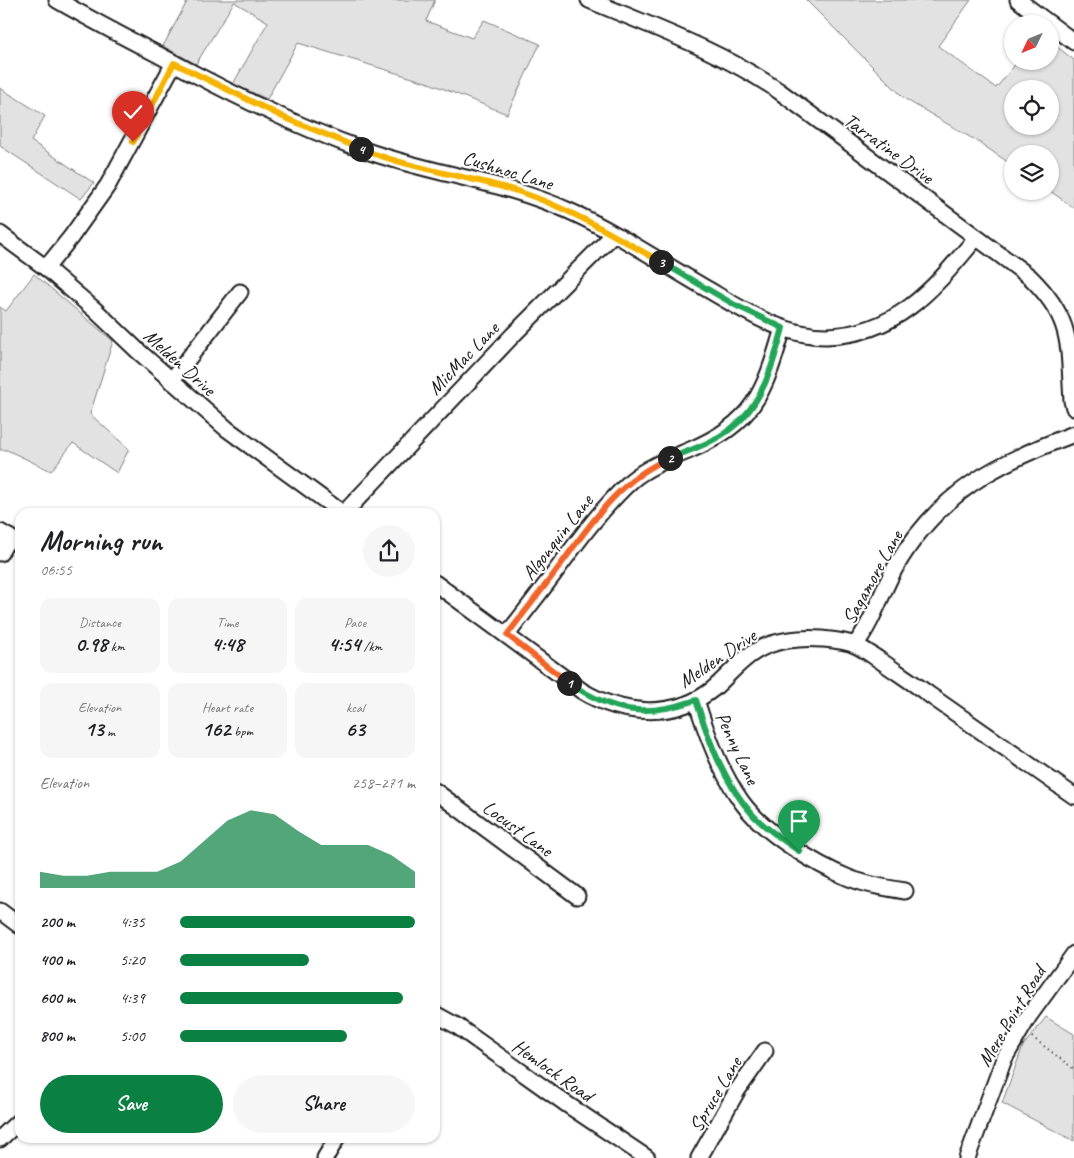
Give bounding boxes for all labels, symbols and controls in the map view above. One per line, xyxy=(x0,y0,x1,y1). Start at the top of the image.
north arrow xyxy=(1004,15,1059,70)
map controls xyxy=(1004,15,1059,200)
button: locate xyxy=(1004,80,1059,135)
pin xyxy=(112,91,154,142)
icon: check xyxy=(119,98,147,126)
street label: Tarratine Drive xyxy=(839,107,940,190)
pin: 4 xyxy=(348,136,374,162)
text: 4 xyxy=(358,141,365,158)
street label: Cushnoc Lane xyxy=(460,145,557,196)
button: layers xyxy=(1004,145,1059,200)
pin: 3 xyxy=(648,250,674,274)
text: 3 xyxy=(658,254,665,271)
street label: MicMac Lane xyxy=(422,316,505,400)
street label: Melden Drive xyxy=(138,323,222,402)
pin: 2 xyxy=(658,446,682,470)
text: 2 xyxy=(667,450,674,467)
street label: Algonquin Lane xyxy=(516,488,600,585)
text: Morning run xyxy=(40,523,162,558)
button: share xyxy=(363,525,415,577)
street label: Sagamore Lane xyxy=(836,525,909,628)
text: 06:55 xyxy=(40,560,72,580)
text: Distance xyxy=(79,614,121,631)
text: Time xyxy=(217,614,238,631)
text: Pace xyxy=(344,614,366,631)
street label: Melden Drive xyxy=(674,622,762,694)
text: 0.98 xyxy=(75,631,107,657)
text: 4:48 xyxy=(211,631,244,657)
text: 4:54 xyxy=(328,631,360,657)
text: km xyxy=(107,638,125,655)
text: /km xyxy=(360,638,382,655)
pin: 1 xyxy=(556,670,582,696)
text: 1 xyxy=(566,675,573,692)
text: Elevation xyxy=(78,699,121,716)
text: Heart rate xyxy=(202,699,253,716)
text: kcal xyxy=(346,699,364,716)
street label: Penny Lane xyxy=(710,708,766,790)
text: 13 xyxy=(85,716,104,742)
text: 162 xyxy=(202,716,231,742)
text: 63 xyxy=(345,716,365,742)
text: m xyxy=(104,723,115,740)
text: bpm xyxy=(231,723,253,740)
text: Elevation xyxy=(40,773,89,793)
text: 258–271 m xyxy=(352,773,415,793)
street label: Locust Lane xyxy=(478,795,559,863)
pin xyxy=(778,800,820,851)
icon: arrive xyxy=(785,807,813,835)
text: 200 m xyxy=(40,912,75,932)
text: 4:35 xyxy=(120,912,145,932)
text: 400 m xyxy=(40,950,75,970)
text: 5:20 xyxy=(120,950,145,970)
street label: Mere Point Road xyxy=(972,959,1053,1071)
text: 600 m xyxy=(40,988,75,1008)
text: 4:39 xyxy=(120,988,145,1008)
text: 800 m xyxy=(40,1026,75,1046)
text: 5:00 xyxy=(120,1026,145,1046)
street label: Hemlock Road xyxy=(507,1033,601,1109)
street label: Spruce Lane xyxy=(683,1051,748,1136)
button: Save xyxy=(40,1075,223,1133)
button: Share xyxy=(233,1075,415,1133)

